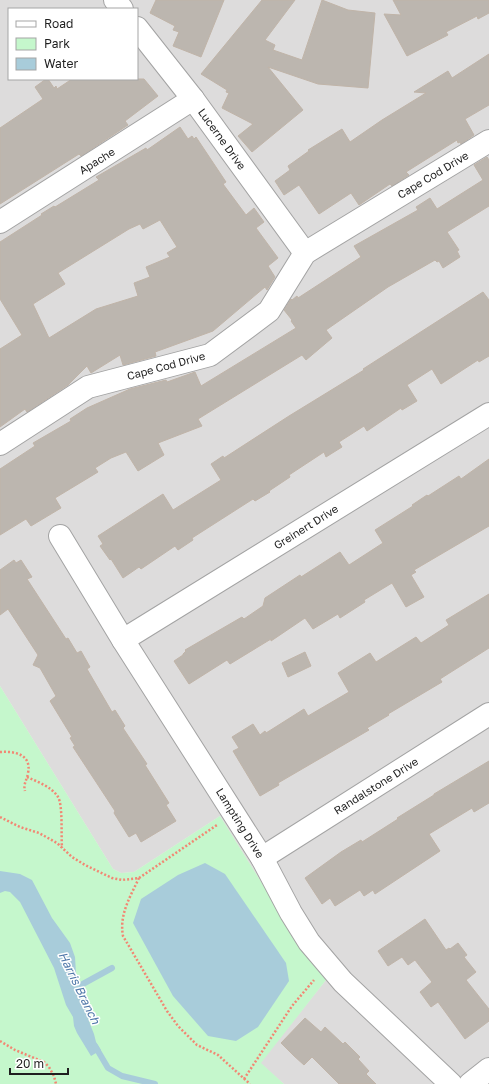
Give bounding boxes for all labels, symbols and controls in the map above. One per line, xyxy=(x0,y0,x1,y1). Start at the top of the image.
legend xyxy=(8,8,138,80)
text: Road xyxy=(44,16,73,31)
text: Park xyxy=(44,36,70,51)
text: Water xyxy=(44,56,78,71)
street label: Lucerne Drive xyxy=(196,106,249,172)
street label: Apache xyxy=(77,145,117,177)
street label: Cape Cod Drive xyxy=(395,148,471,201)
street label: Cape Cod Drive xyxy=(125,349,206,382)
street label: Greinert Drive xyxy=(271,502,340,552)
street label: Randalstone Drive xyxy=(331,754,420,817)
street label: Lampting Drive xyxy=(214,785,267,860)
water label: Harris Branch xyxy=(55,949,104,1027)
scale bar xyxy=(10,1050,68,1076)
text: 20 m xyxy=(16,1056,44,1071)

